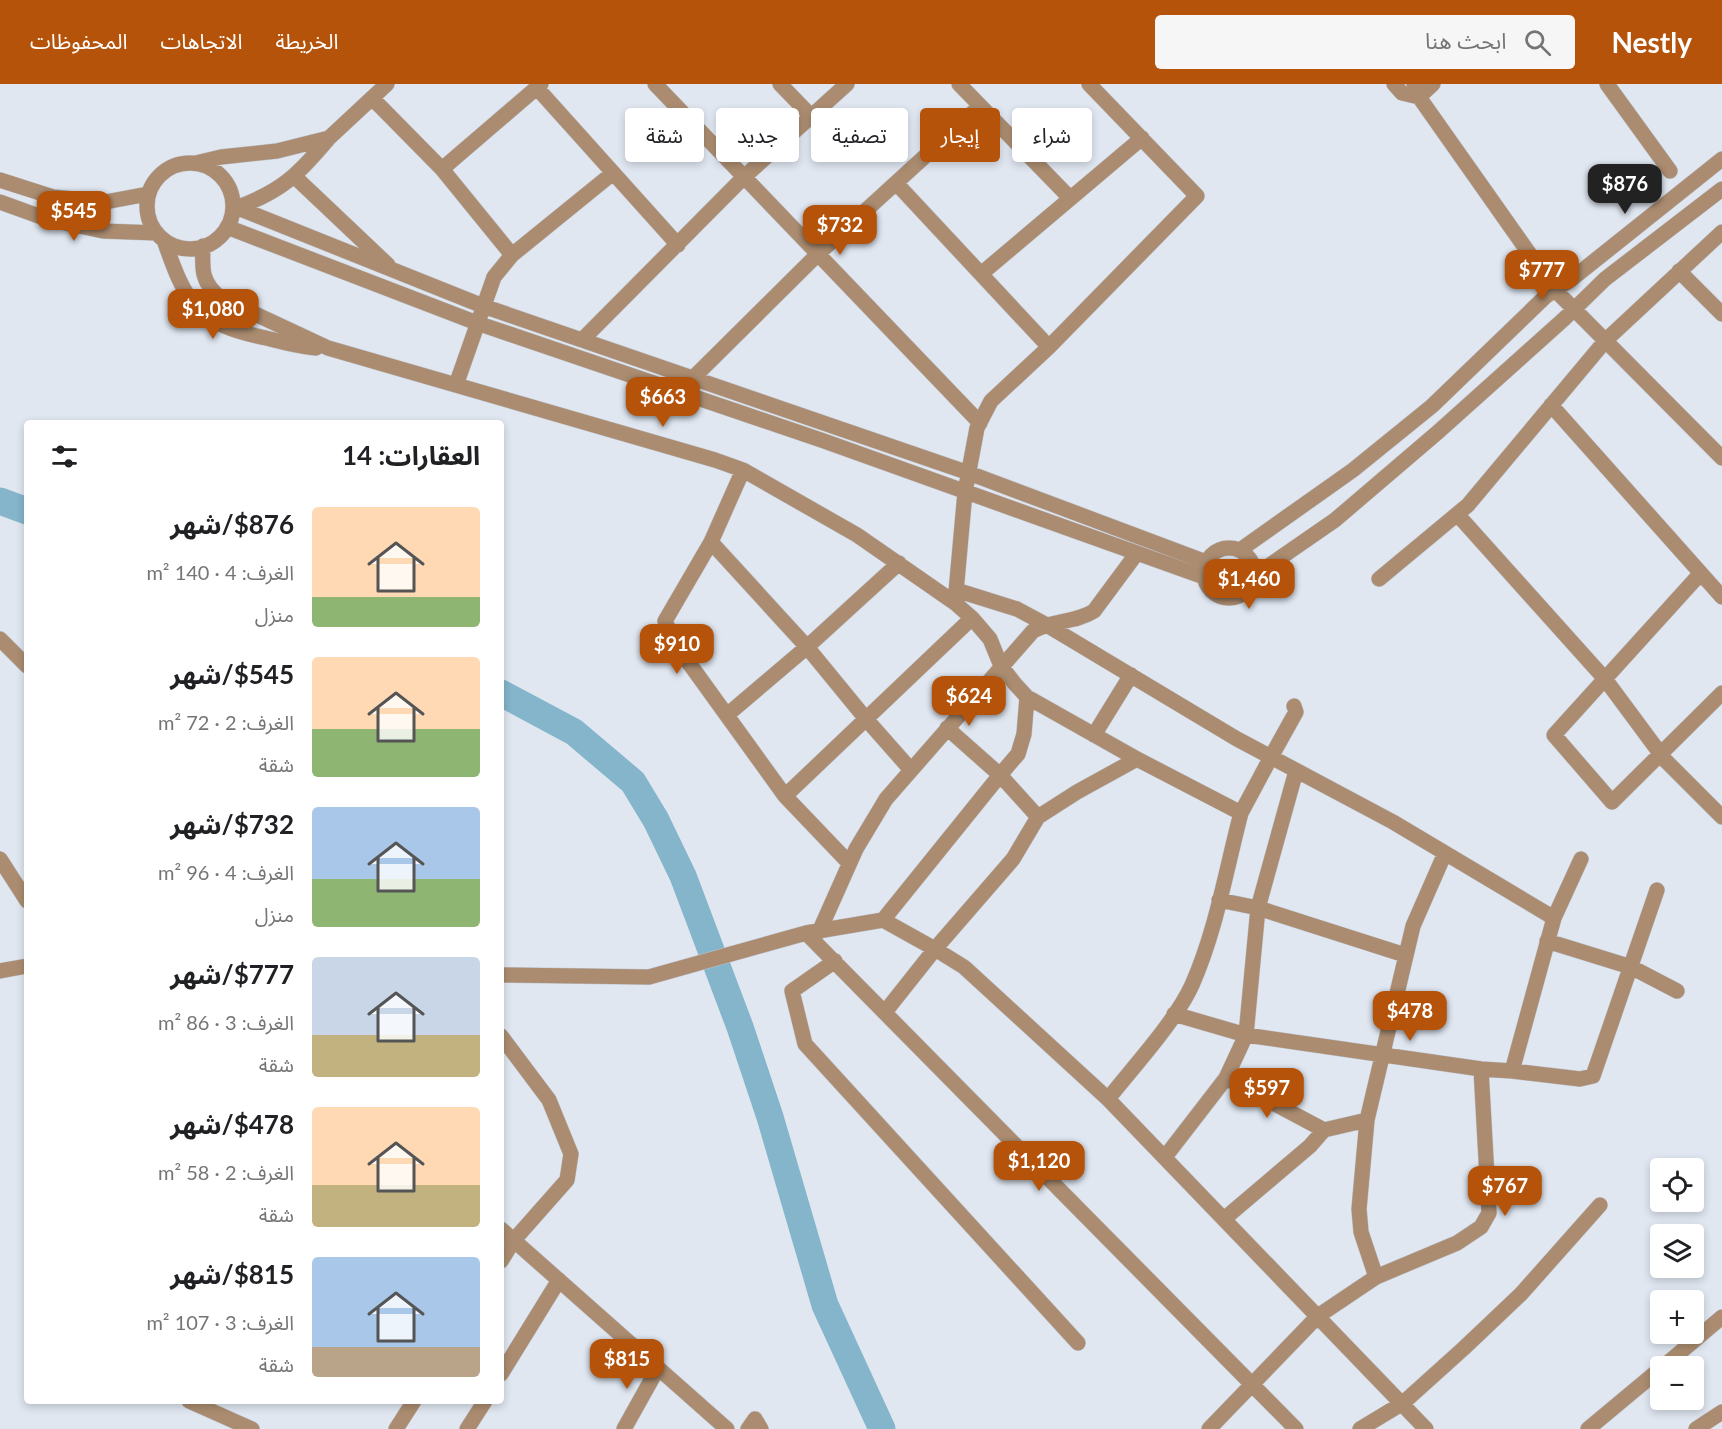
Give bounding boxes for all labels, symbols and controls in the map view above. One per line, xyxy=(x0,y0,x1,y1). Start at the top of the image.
search box xyxy=(1155,15,1575,69)
text: Nestly xyxy=(1611,25,1692,59)
icon: search xyxy=(1521,26,1554,59)
text: ابحث هنا xyxy=(1425,27,1506,54)
text: المحفوظات xyxy=(30,28,127,53)
text: الاتجاهات xyxy=(160,28,242,53)
text: الخريطة xyxy=(275,28,338,53)
chip: شقة xyxy=(625,108,704,162)
chip: جديد xyxy=(716,108,799,162)
chip: تصفية xyxy=(811,108,908,162)
chip: إيجار xyxy=(920,108,1000,162)
chip: شراء xyxy=(1012,108,1092,162)
pin: $876 xyxy=(1589,164,1661,215)
text: $876 xyxy=(1602,171,1648,195)
pin: $545 xyxy=(38,191,110,242)
text: $545 xyxy=(51,198,97,222)
pin: $732 xyxy=(804,205,876,256)
text: $732 xyxy=(817,212,863,236)
pin: $777 xyxy=(1506,250,1578,301)
text: $777 xyxy=(1519,257,1565,281)
pin: $1,080 xyxy=(164,289,262,340)
text: $1,080 xyxy=(182,296,244,320)
pin: $663 xyxy=(627,377,699,428)
text: $663 xyxy=(640,384,686,408)
text: العقارات: 14 xyxy=(342,439,480,471)
icon: filters xyxy=(48,440,81,473)
text: $876/شهر xyxy=(170,508,294,540)
icon: home xyxy=(360,531,432,603)
pin: $1,460 xyxy=(1200,559,1298,610)
text: الغرف: 4 · 140 m² xyxy=(146,560,294,584)
text: $1,460 xyxy=(1218,566,1280,590)
text: منزل xyxy=(255,602,294,626)
pin: $910 xyxy=(641,624,713,675)
text: $910 xyxy=(654,631,700,655)
text: $545/شهر xyxy=(170,658,294,690)
pin: $624 xyxy=(933,676,1005,727)
icon: home xyxy=(360,681,432,753)
text: $624 xyxy=(946,683,992,707)
text: الغرف: 2 · 72 m² xyxy=(158,710,294,734)
text: شقة xyxy=(259,752,294,776)
text: $732/شهر xyxy=(170,808,294,840)
icon: home xyxy=(360,831,432,903)
text: الغرف: 4 · 96 m² xyxy=(158,860,294,884)
text: منزل xyxy=(255,902,294,926)
text: $777/شهر xyxy=(170,958,294,990)
icon: home xyxy=(360,981,432,1053)
pin: $478 xyxy=(1374,991,1446,1042)
text: $478 xyxy=(1387,998,1433,1022)
text: الغرف: 3 · 86 m² xyxy=(158,1010,294,1034)
text: شقة xyxy=(259,1052,294,1076)
pin: $597 xyxy=(1231,1068,1303,1119)
text: $597 xyxy=(1244,1075,1290,1099)
text: $478/شهر xyxy=(170,1108,294,1140)
icon: home xyxy=(360,1131,432,1203)
pin: $1,120 xyxy=(990,1141,1088,1192)
text: $1,120 xyxy=(1008,1148,1070,1172)
map controls xyxy=(1650,1158,1704,1410)
button: locate xyxy=(1650,1158,1704,1212)
text: الغرف: 2 · 58 m² xyxy=(158,1160,294,1184)
pin: $767 xyxy=(1469,1166,1541,1217)
text: $767 xyxy=(1482,1173,1528,1197)
text: شقة xyxy=(259,1202,294,1226)
button: layers xyxy=(1650,1224,1704,1278)
text: $815/شهر xyxy=(170,1258,294,1290)
icon: home xyxy=(360,1281,432,1353)
button: + xyxy=(1650,1290,1704,1344)
text: الغرف: 3 · 107 m² xyxy=(146,1310,294,1334)
pin: $815 xyxy=(591,1339,663,1390)
text: $815 xyxy=(604,1346,650,1370)
text: شقة xyxy=(259,1352,294,1376)
button: − xyxy=(1650,1356,1704,1410)

